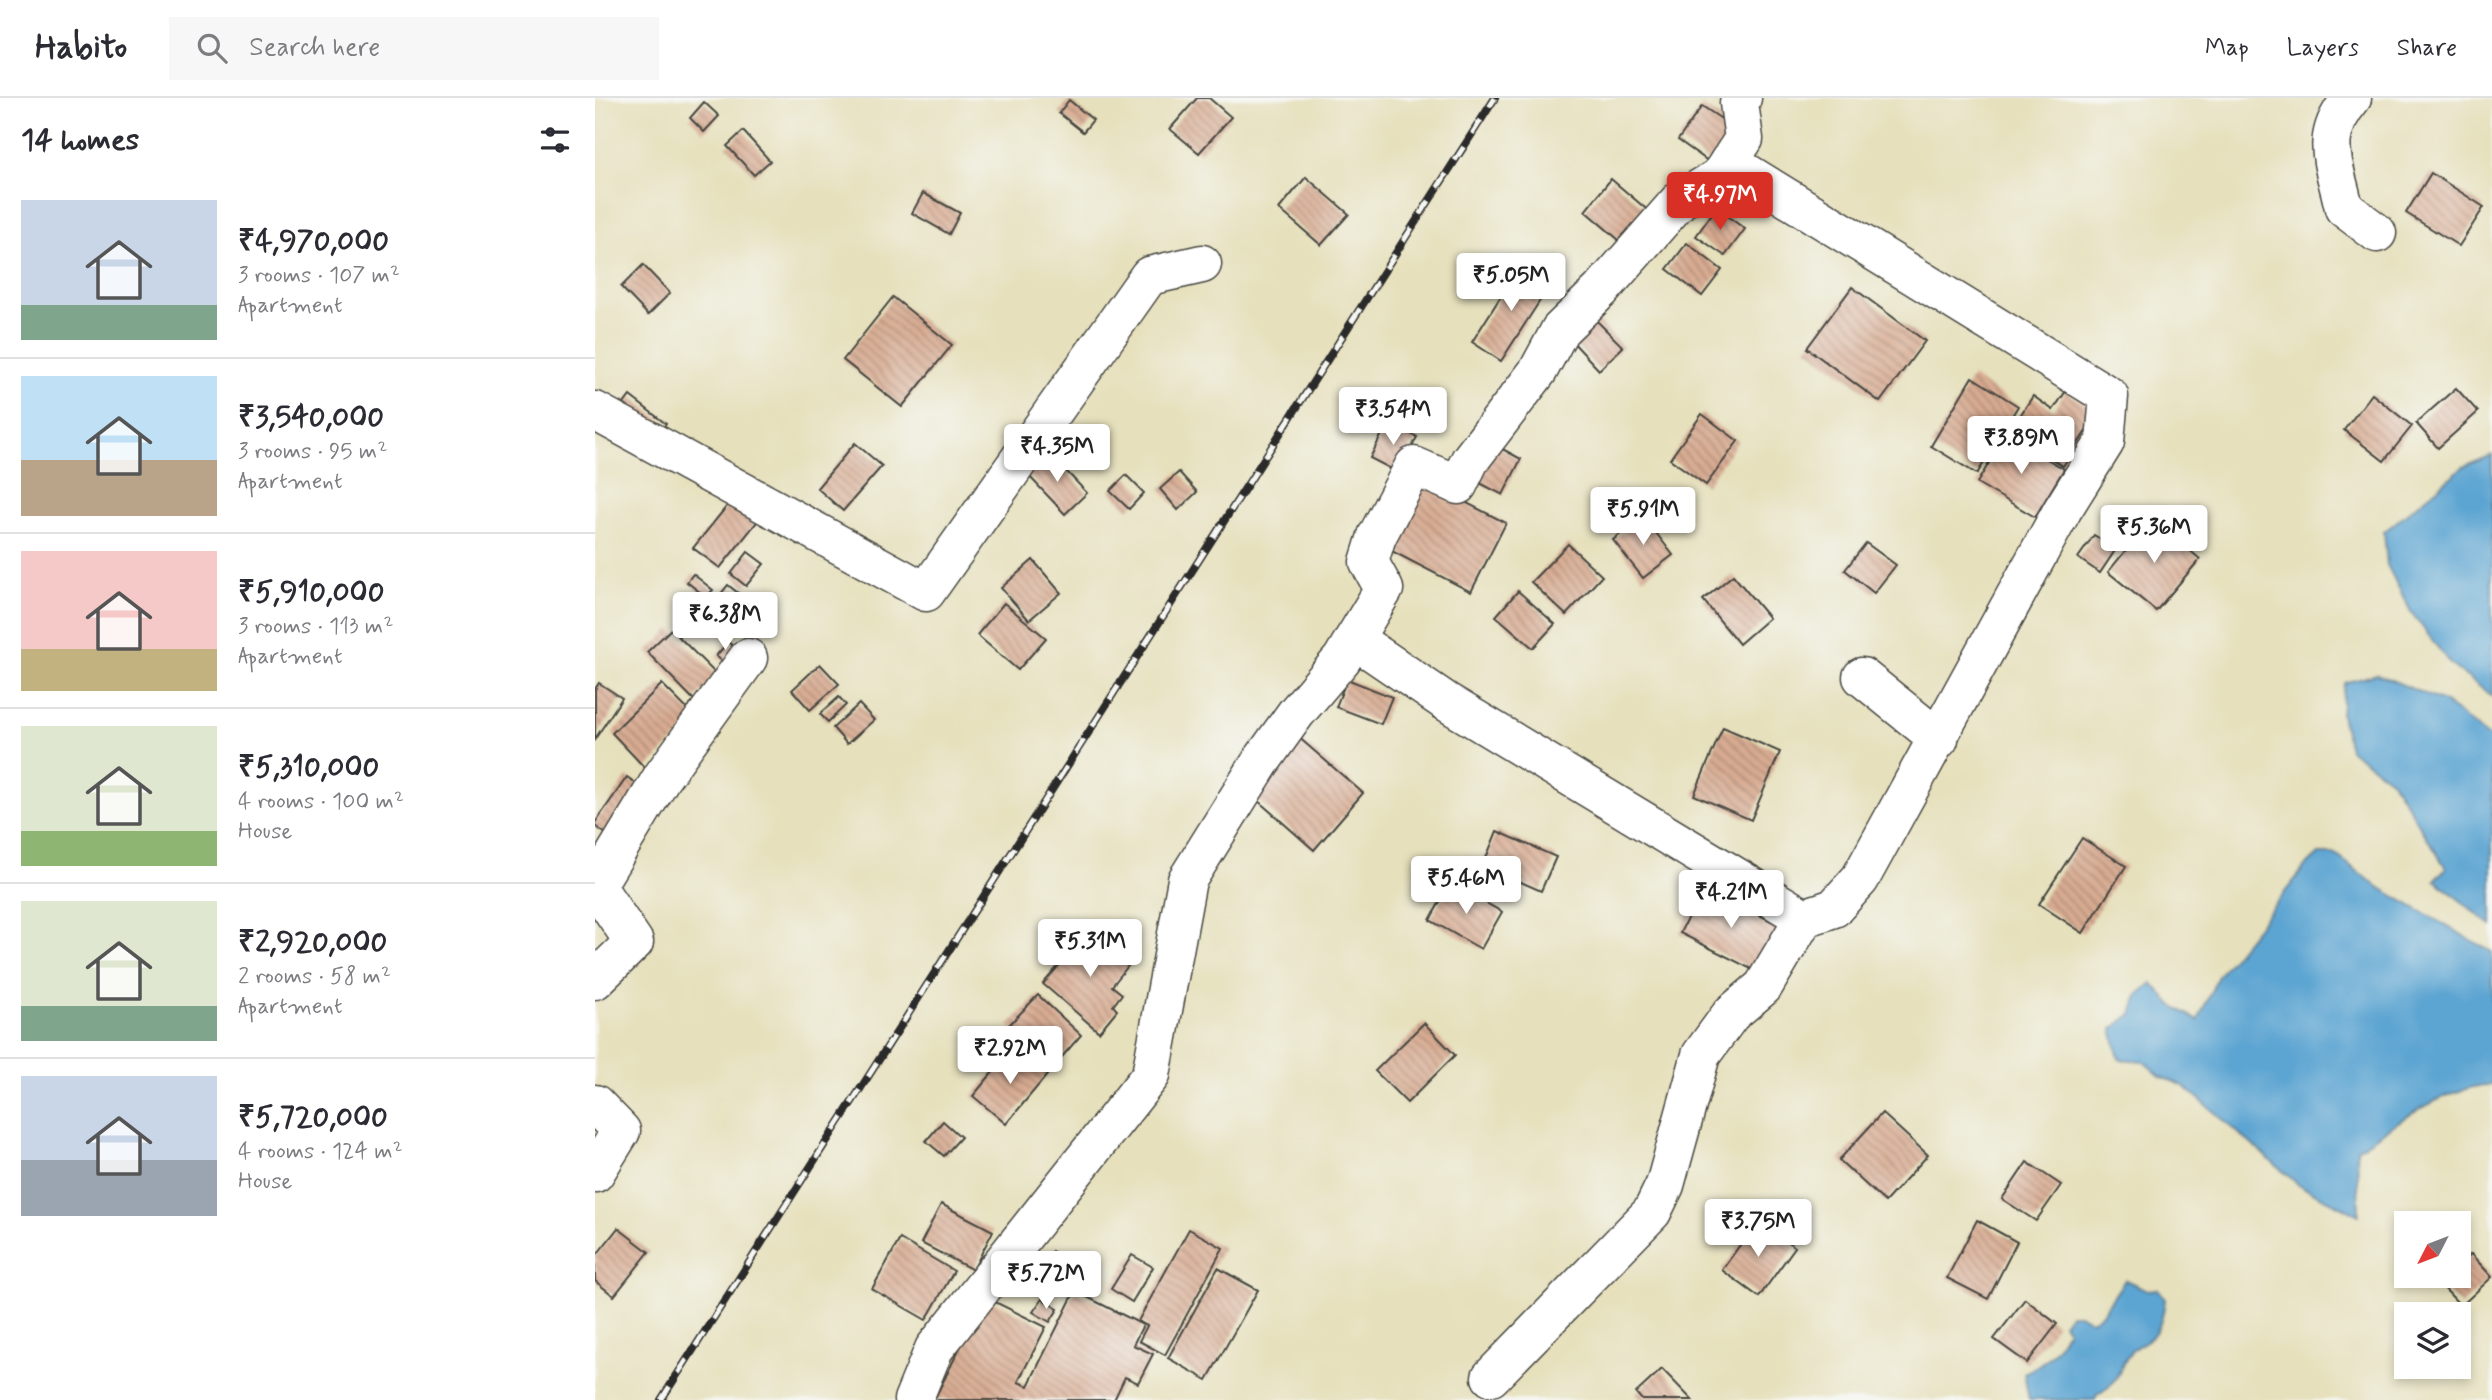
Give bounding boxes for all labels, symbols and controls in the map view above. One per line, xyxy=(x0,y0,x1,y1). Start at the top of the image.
search box xyxy=(169,17,659,80)
text: Habito xyxy=(35,26,127,70)
icon: search xyxy=(193,29,231,67)
text: Search here xyxy=(249,31,380,65)
text: Map xyxy=(2205,33,2249,64)
text: Layers xyxy=(2287,33,2359,64)
text: Share xyxy=(2397,33,2457,64)
text: 14 homes xyxy=(21,121,139,160)
icon: filters xyxy=(536,121,574,159)
pin: ₹4.97M xyxy=(1663,172,1777,232)
text: ₹4.97M xyxy=(1683,180,1757,210)
text: ₹4,970,000 xyxy=(238,222,389,261)
icon: home xyxy=(77,228,161,312)
pin: ₹5.05M xyxy=(1454,254,1568,313)
text: 3 rooms · 107 m² xyxy=(238,261,400,291)
text: ₹5.05M xyxy=(1472,261,1550,291)
text: Apartment xyxy=(238,291,343,321)
pin: ₹3.54M xyxy=(1336,388,1450,447)
text: ₹3.54M xyxy=(1355,395,1431,425)
text: ₹3,540,000 xyxy=(238,398,384,437)
icon: home xyxy=(77,404,161,488)
pin: ₹3.89M xyxy=(1964,416,2078,476)
pin: ₹4.35M xyxy=(1000,424,1114,484)
text: ₹3.89M xyxy=(1983,424,2059,454)
text: ₹4.35M xyxy=(1020,432,1094,462)
text: 3 rooms · 95 m² xyxy=(238,437,387,467)
text: Apartment xyxy=(238,467,343,497)
pin: ₹5.91M xyxy=(1586,488,1700,547)
text: ₹5.91M xyxy=(1606,495,1680,525)
pin: ₹5.36M xyxy=(2097,505,2211,565)
text: ₹5.36M xyxy=(2116,513,2192,543)
text: ₹5,910,000 xyxy=(238,573,384,612)
icon: home xyxy=(77,579,161,663)
pin: ₹6.38M xyxy=(668,592,782,652)
text: ₹6.38M xyxy=(689,600,761,630)
text: 3 rooms · 113 m² xyxy=(238,612,393,642)
text: Apartment xyxy=(238,642,343,672)
text: ₹5,310,000 xyxy=(238,748,379,787)
icon: home xyxy=(77,754,161,838)
text: 4 rooms · 100 m² xyxy=(238,787,404,817)
text: House xyxy=(238,817,292,847)
pin: ₹5.46M xyxy=(1409,856,1523,916)
text: ₹5.46M xyxy=(1427,864,1505,894)
pin: ₹4.21M xyxy=(1674,870,1788,930)
text: ₹4.21M xyxy=(1695,878,1767,908)
pin: ₹5.31M xyxy=(1033,920,1147,979)
text: ₹2,920,000 xyxy=(238,923,387,962)
text: ₹5.31M xyxy=(1054,927,1126,957)
icon: home xyxy=(77,929,161,1013)
text: 2 rooms · 58 m² xyxy=(238,962,391,992)
text: Apartment xyxy=(238,992,343,1022)
pin: ₹2.92M xyxy=(953,1026,1067,1086)
text: ₹2.92M xyxy=(974,1034,1046,1064)
text: ₹5,720,000 xyxy=(238,1098,388,1137)
icon: home xyxy=(77,1104,161,1188)
text: 4 rooms · 124 m² xyxy=(238,1137,403,1167)
text: House xyxy=(238,1167,292,1197)
pin: ₹3.75M xyxy=(1701,1200,1815,1259)
text: ₹3.75M xyxy=(1721,1207,1795,1237)
north arrow xyxy=(2394,1211,2471,1288)
map controls xyxy=(2394,1211,2471,1379)
pin: ₹5.72M xyxy=(989,1252,1103,1311)
text: ₹5.72M xyxy=(1007,1259,1085,1289)
button: layers xyxy=(2394,1302,2471,1379)

